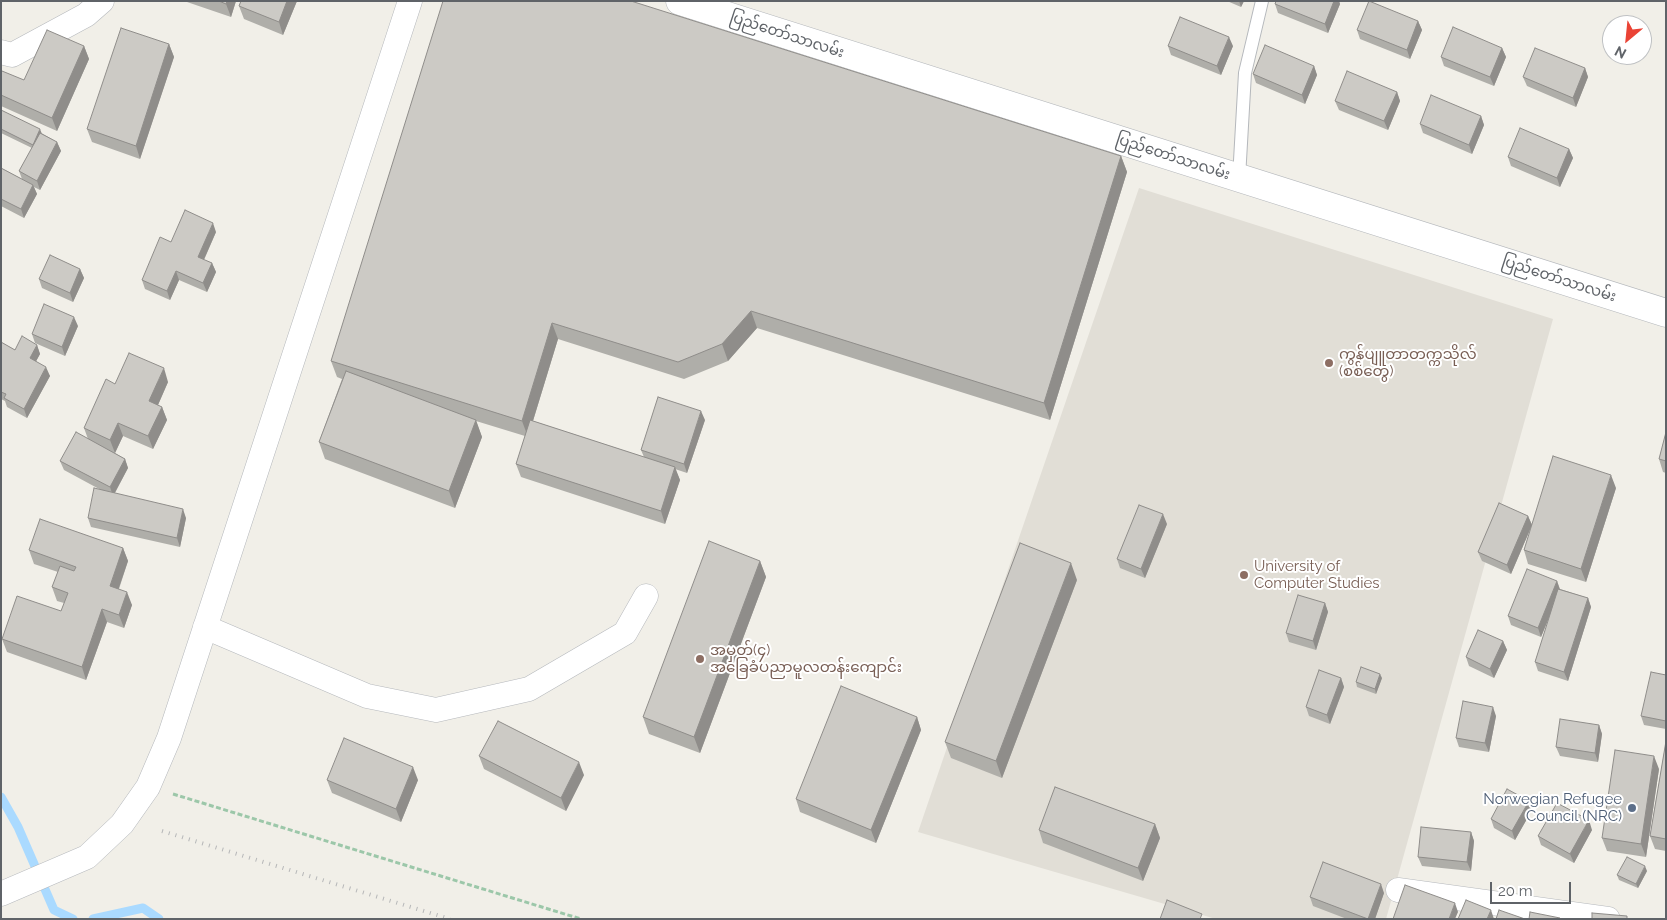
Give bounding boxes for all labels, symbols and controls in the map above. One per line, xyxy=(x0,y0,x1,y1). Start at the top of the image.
street label: ပြည်တော်သာလမ်း xyxy=(728,8,846,62)
north arrow xyxy=(1602,15,1652,65)
text: N xyxy=(1612,43,1629,62)
street label: ပြည်တော်သာလမ်း xyxy=(1114,130,1232,184)
street label: ပြည်တော်သာလမ်း xyxy=(1500,252,1618,306)
place label: ကွန်ပျူတာတက္ကသိုလ် (စစ်တွေ) xyxy=(1339,345,1477,380)
marker: ကွန်ပျူတာတက္ကသိုလ် (စစ်တွေ) xyxy=(1323,357,1335,369)
place label: University of Computer Studies xyxy=(1254,557,1380,592)
marker: University of Computer Studies xyxy=(1238,569,1250,581)
place label: အမှတ်(၄) အခြေခံပညာမူလတန်းကျောင်း xyxy=(710,641,902,676)
marker: အမှတ်(၄) အခြေခံပညာမူလတန်းကျောင်း xyxy=(694,653,706,665)
place label: Norwegian Refugee Council (NRC) xyxy=(1483,790,1622,825)
marker: Norwegian Refugee Council (NRC) xyxy=(1626,802,1638,814)
scale bar xyxy=(1492,872,1573,904)
text: 20 m xyxy=(1498,882,1533,900)

